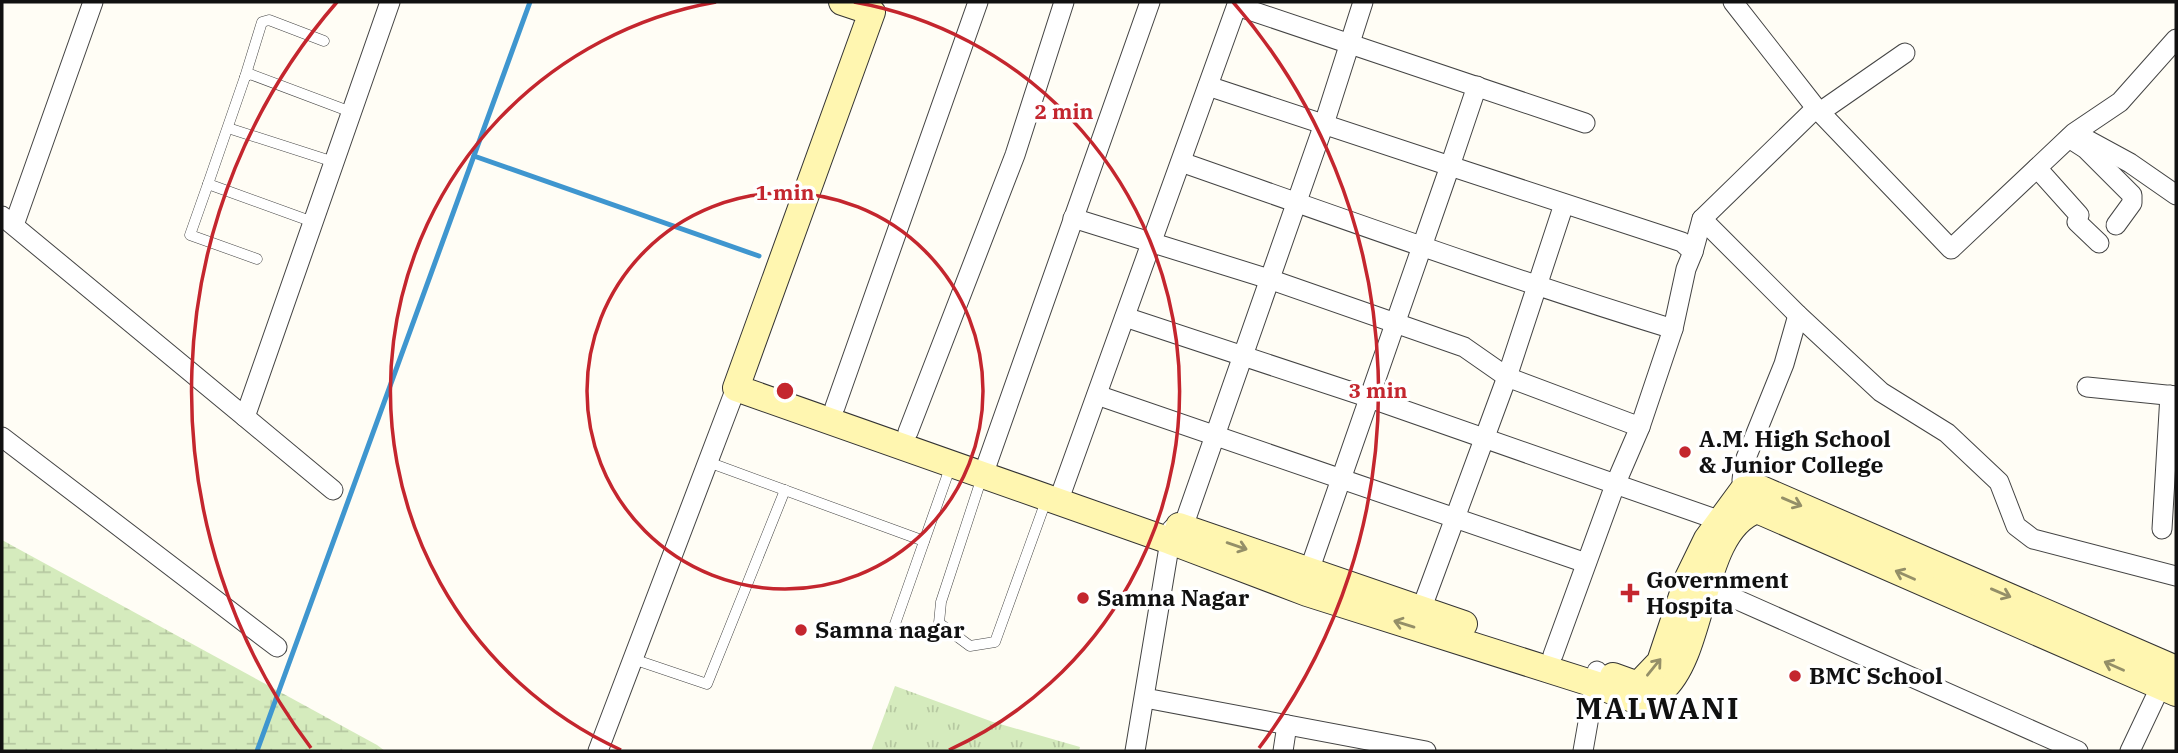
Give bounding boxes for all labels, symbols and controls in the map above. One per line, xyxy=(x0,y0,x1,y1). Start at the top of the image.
text: 2 min xyxy=(1035,97,1093,125)
text: 1 min xyxy=(756,178,814,206)
text: 3 min xyxy=(1349,376,1407,404)
centre of rings xyxy=(773,379,797,403)
place label: A.M. High School & Junior College xyxy=(1699,423,1891,479)
marker: A.M. High School & Junior College xyxy=(1677,444,1693,460)
one-way arrow xyxy=(1781,496,1802,509)
one-way arrow xyxy=(1226,541,1248,553)
place label: Government Hospita xyxy=(1646,564,1789,620)
one-way arrow xyxy=(1895,568,1916,581)
place label: Samna Nagar xyxy=(1097,582,1250,612)
marker: Government Hospita xyxy=(1620,583,1640,603)
one-way arrow xyxy=(1989,587,2011,600)
marker: Samna Nagar xyxy=(1075,590,1091,606)
place label: Samna nagar xyxy=(815,614,965,644)
one-way arrow xyxy=(1393,617,1415,630)
marker: Samna nagar xyxy=(793,622,809,638)
one-way arrow xyxy=(1646,658,1661,676)
one-way arrow xyxy=(2104,659,2125,672)
place label: BMC School xyxy=(1809,660,1943,690)
marker: BMC School xyxy=(1787,668,1803,684)
district label: MALWANI xyxy=(1576,688,1740,727)

